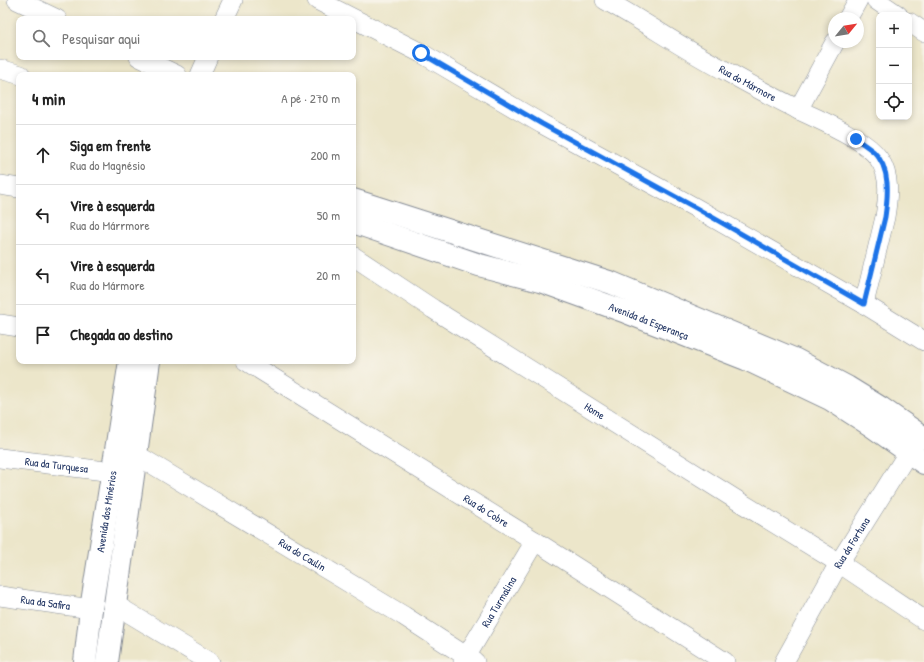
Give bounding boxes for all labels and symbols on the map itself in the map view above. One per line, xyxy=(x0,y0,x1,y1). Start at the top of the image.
north arrow xyxy=(828,12,864,48)
route start xyxy=(412,44,430,62)
street label: Rua do Mármore xyxy=(716,62,779,104)
route end xyxy=(847,130,865,148)
street label: Avenida da Esperança xyxy=(607,299,691,343)
street label: Home xyxy=(582,399,608,423)
street label: Rua da Turquesa xyxy=(24,454,90,476)
street label: Avenida dos Minérios xyxy=(93,470,120,553)
street label: Rua do Cobre xyxy=(461,491,512,530)
street label: Rua da Fortuna xyxy=(830,514,873,571)
street label: Rua do Caulin xyxy=(276,535,328,574)
street label: Rua Turmalina xyxy=(478,573,520,630)
street label: Rua da Safira xyxy=(20,592,72,613)

